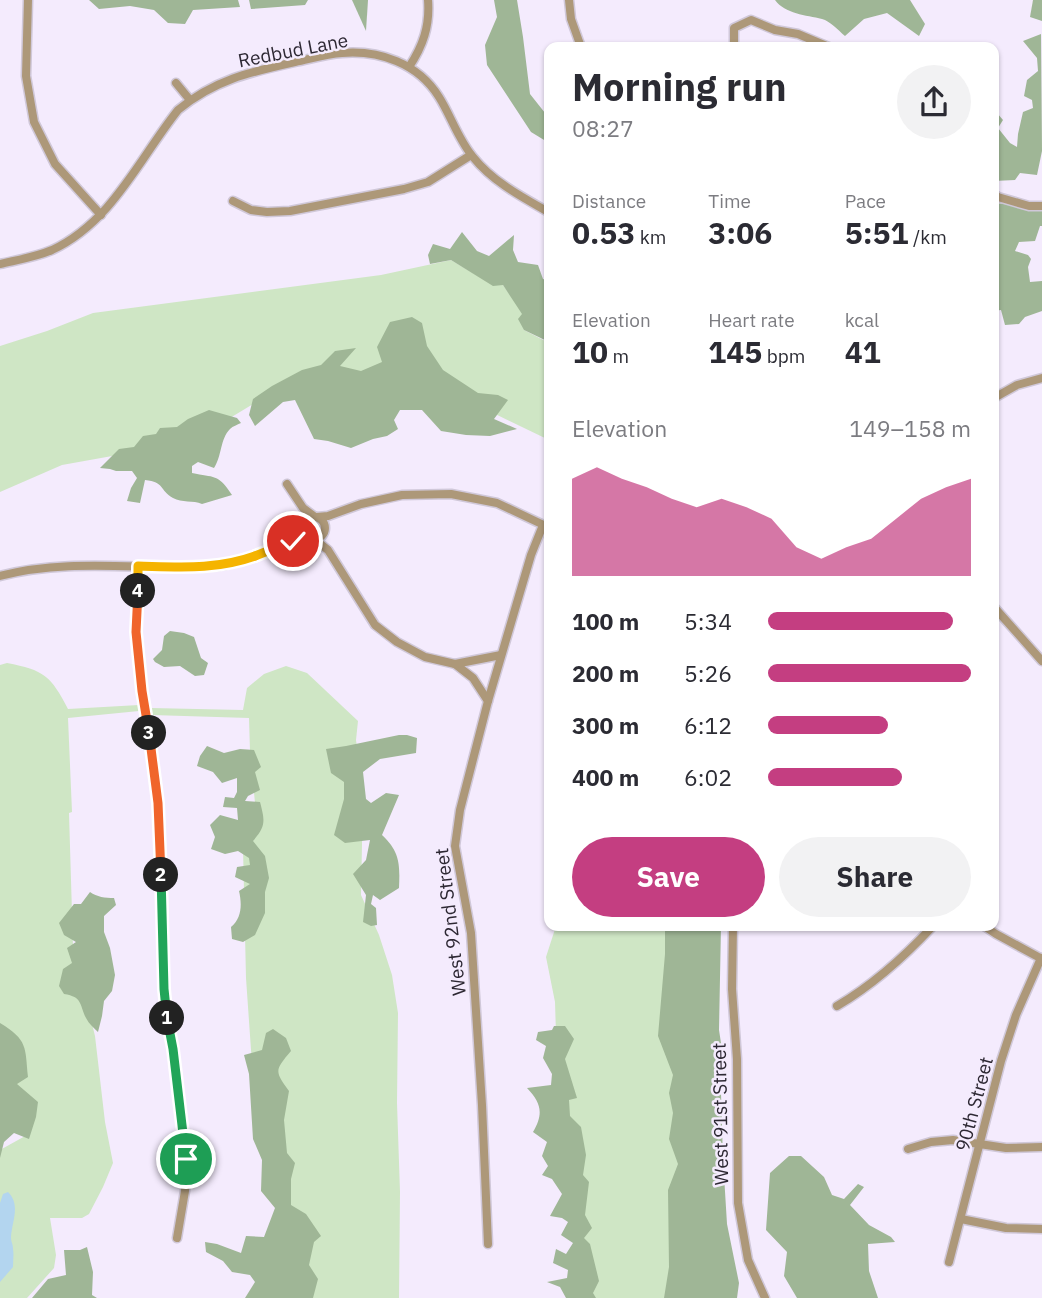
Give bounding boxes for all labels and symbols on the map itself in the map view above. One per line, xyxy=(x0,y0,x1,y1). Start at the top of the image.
street label: Redbud Lane xyxy=(236,28,350,72)
pin xyxy=(263,511,323,571)
pin: 4 xyxy=(120,574,156,608)
pin: 3 xyxy=(132,716,166,750)
street label: West 92nd Street xyxy=(429,847,471,997)
pin: 2 xyxy=(144,858,178,892)
pin: 1 xyxy=(150,1000,184,1036)
street label: West 91st Street xyxy=(707,1043,733,1185)
street label: 90th Street xyxy=(950,1054,998,1154)
pin xyxy=(156,1129,216,1189)

